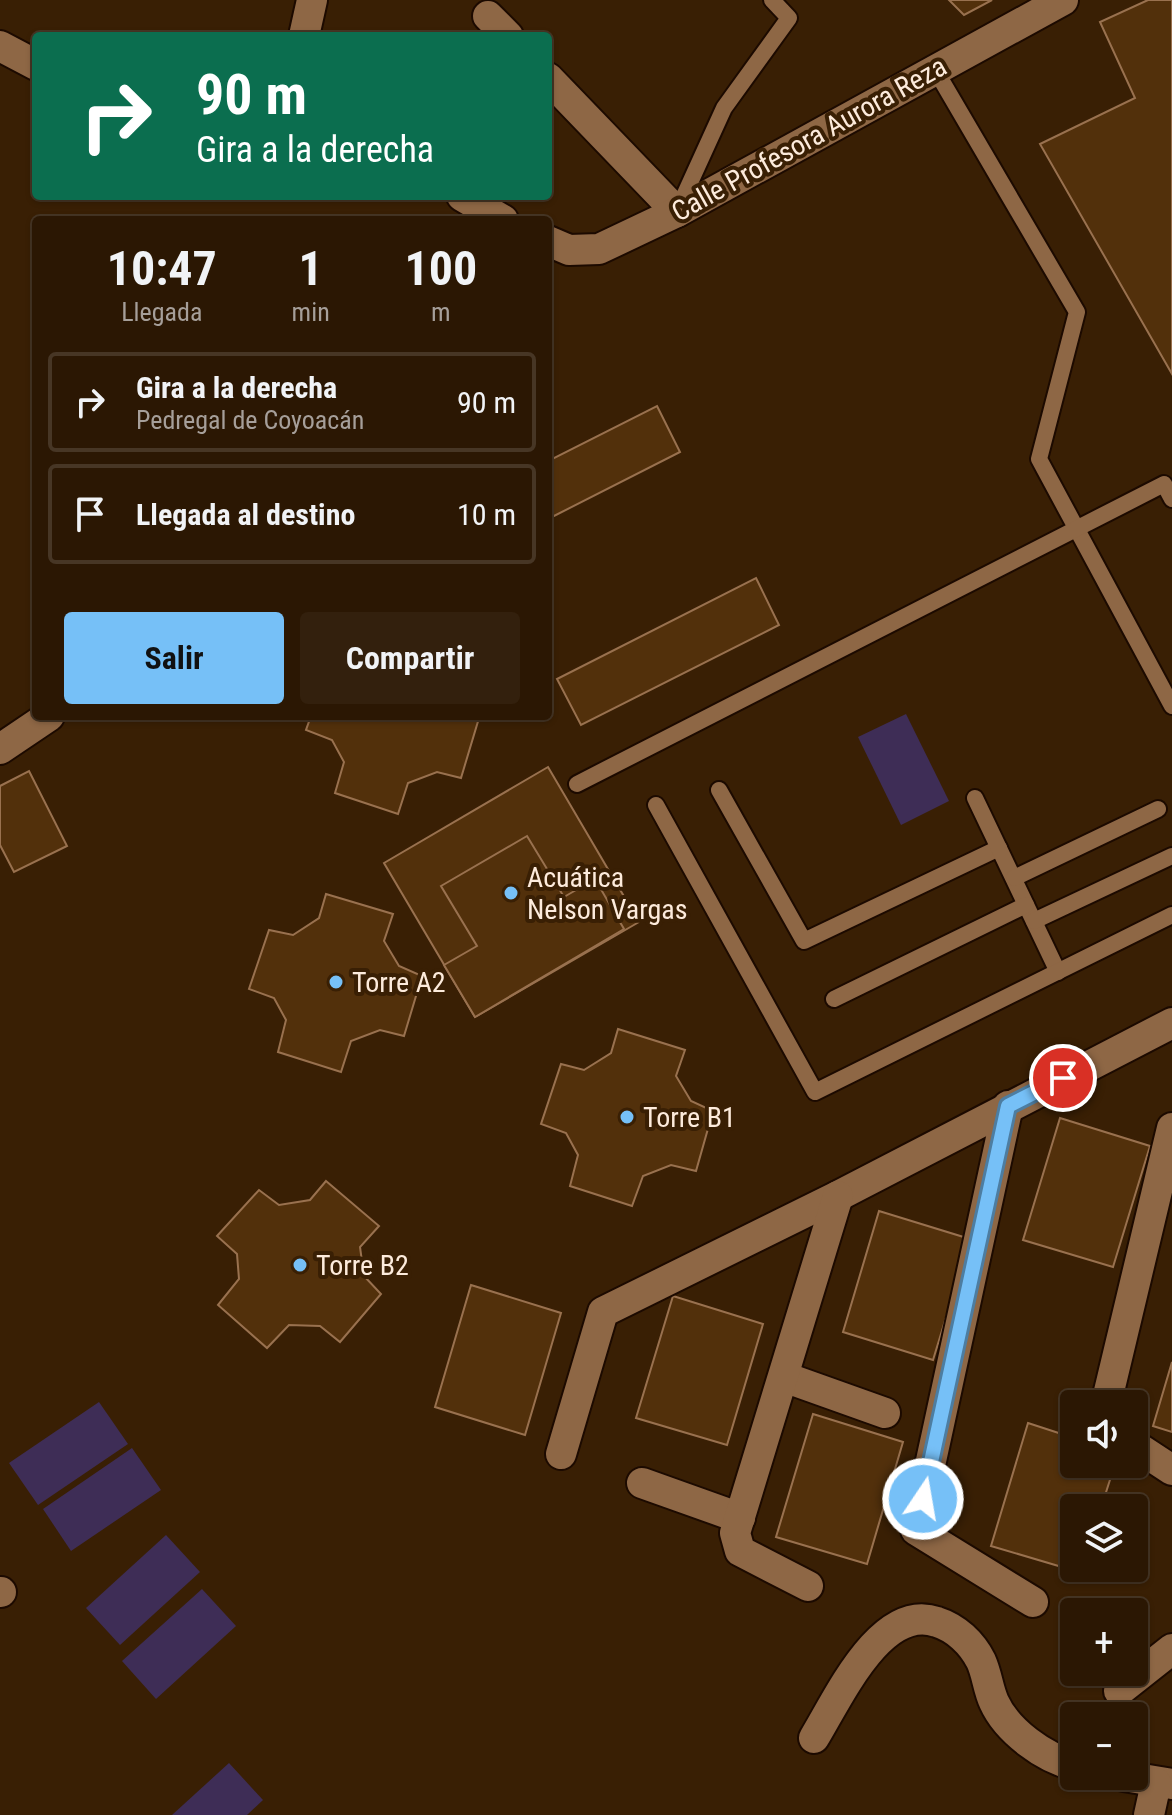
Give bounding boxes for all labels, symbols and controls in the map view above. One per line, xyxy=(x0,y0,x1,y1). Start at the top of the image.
street label: Calle Profesora Aurora Reza xyxy=(666,50,952,228)
text: 90 m xyxy=(196,62,307,128)
icon: right xyxy=(64,64,168,168)
text: Gira a la derecha xyxy=(196,129,434,171)
text: 10:47 xyxy=(107,240,217,297)
text: 1 xyxy=(299,240,323,297)
text: 100 xyxy=(404,240,477,297)
text: Llegada xyxy=(121,297,202,327)
text: min xyxy=(292,297,330,327)
text: m xyxy=(431,297,451,327)
text: Gira a la derecha xyxy=(136,370,337,405)
icon: right xyxy=(68,380,112,424)
text: 90 m xyxy=(457,385,516,420)
text: Pedregal de Coyoacán xyxy=(136,405,364,435)
icon: arrive xyxy=(68,492,112,536)
text: Llegada al destino xyxy=(136,497,355,532)
text: 10 m xyxy=(457,497,516,532)
button: Salir xyxy=(64,612,284,704)
button: Compartir xyxy=(300,612,520,704)
place label: Acuática Nelson Vargas xyxy=(527,861,687,926)
marker: Acuática Nelson Vargas xyxy=(502,884,520,902)
place label: Torre A2 xyxy=(352,966,446,999)
marker: Torre A2 xyxy=(327,973,345,991)
pin xyxy=(1029,1044,1097,1112)
icon: arrive xyxy=(1041,1056,1085,1100)
place label: Torre B1 xyxy=(643,1101,736,1134)
marker: Torre B1 xyxy=(618,1108,636,1126)
place label: Torre B2 xyxy=(316,1249,409,1282)
marker: Torre B2 xyxy=(291,1256,309,1274)
map controls xyxy=(1060,1390,1148,1790)
button: sound xyxy=(1060,1390,1148,1478)
position arrow xyxy=(881,1457,965,1541)
button: layers xyxy=(1060,1494,1148,1582)
button: + xyxy=(1060,1598,1148,1686)
button: − xyxy=(1060,1702,1148,1790)

